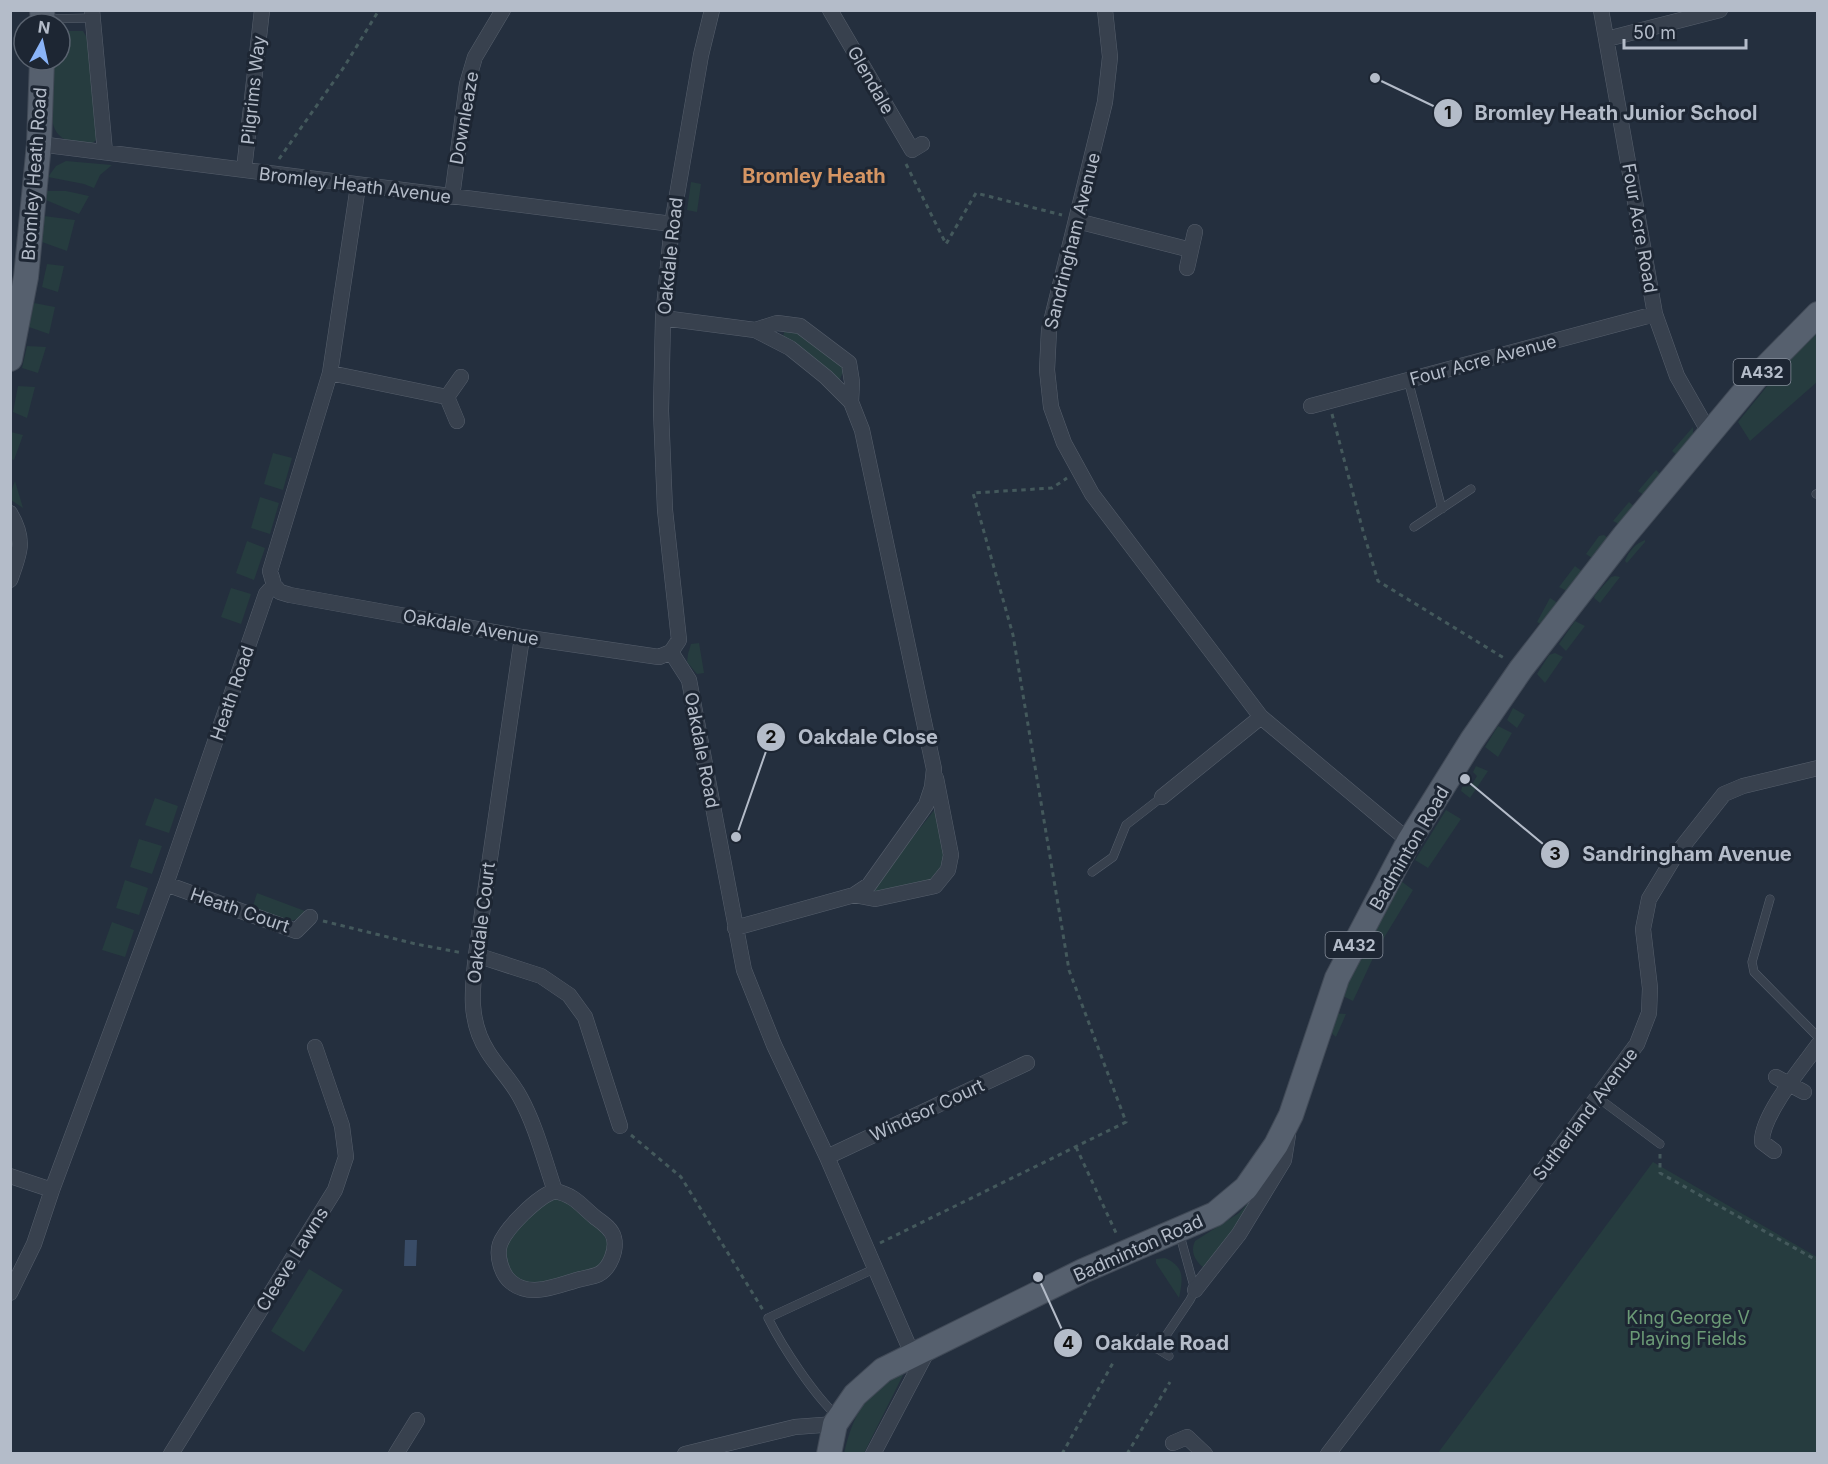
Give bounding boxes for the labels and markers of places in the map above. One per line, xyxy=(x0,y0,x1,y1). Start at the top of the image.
callout: Bromley Heath Junior School xyxy=(1433,94,1770,132)
callout: Oakdale Close xyxy=(756,718,950,756)
callout: Sandringham Avenue xyxy=(1540,835,1804,873)
callout: Oakdale Road xyxy=(1053,1324,1241,1362)

